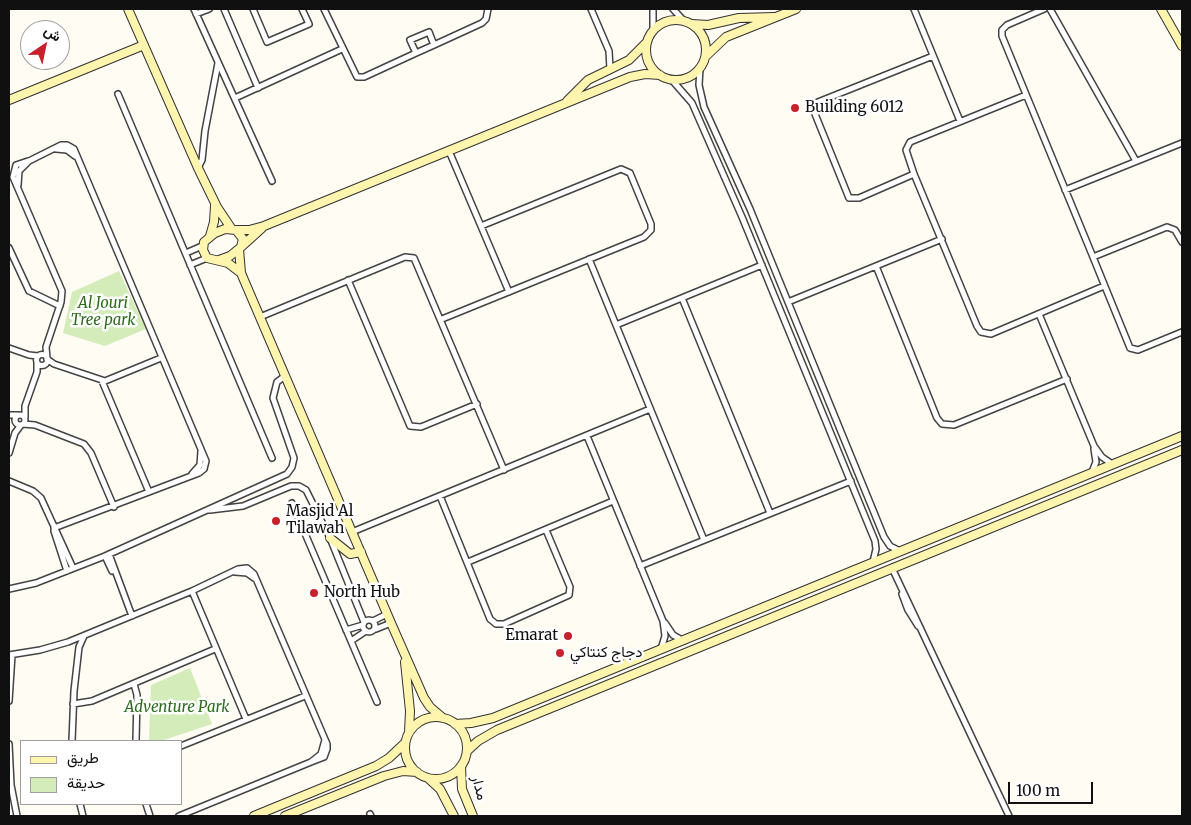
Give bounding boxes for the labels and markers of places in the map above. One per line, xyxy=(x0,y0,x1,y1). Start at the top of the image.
place label: Building 6012 xyxy=(805,99,904,117)
marker: Building 6012 xyxy=(789,102,801,114)
place label: Masjid Al Tilawah xyxy=(286,503,353,538)
marker: Masjid Al Tilawah xyxy=(270,515,282,527)
place label: North Hub xyxy=(324,584,400,602)
marker: North Hub xyxy=(308,587,320,599)
place label: Emarat xyxy=(505,627,558,645)
marker: Emarat xyxy=(562,630,574,642)
place label: دجاج كنتاكي xyxy=(570,644,643,662)
marker: دجاج كنتاكي xyxy=(554,647,566,659)

